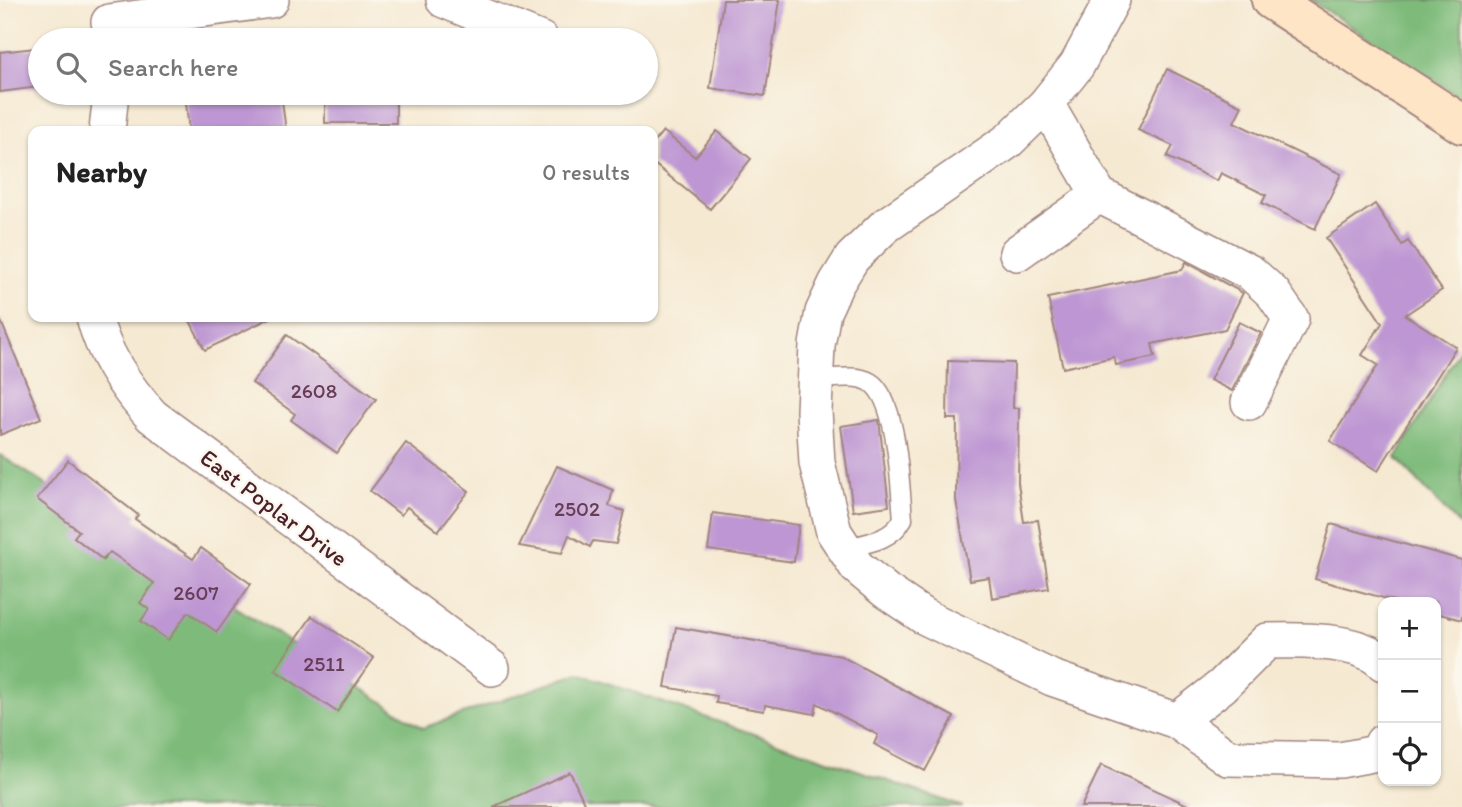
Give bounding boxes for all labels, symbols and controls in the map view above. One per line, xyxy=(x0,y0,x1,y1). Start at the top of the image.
search box xyxy=(28,28,658,105)
icon: search xyxy=(52,48,90,86)
text: Search here xyxy=(108,51,238,83)
text: Nearby xyxy=(56,153,147,190)
text: 0 results xyxy=(542,158,630,186)
house number: 2608 xyxy=(291,378,337,403)
street label: East Poplar Drive xyxy=(195,443,354,572)
house number: 2502 xyxy=(554,496,600,521)
house number: 2607 xyxy=(173,580,219,605)
map controls xyxy=(1378,597,1441,786)
button: + xyxy=(1378,597,1441,660)
house number: 2511 xyxy=(303,651,345,676)
button: − xyxy=(1378,660,1441,723)
button: locate xyxy=(1378,723,1441,786)

